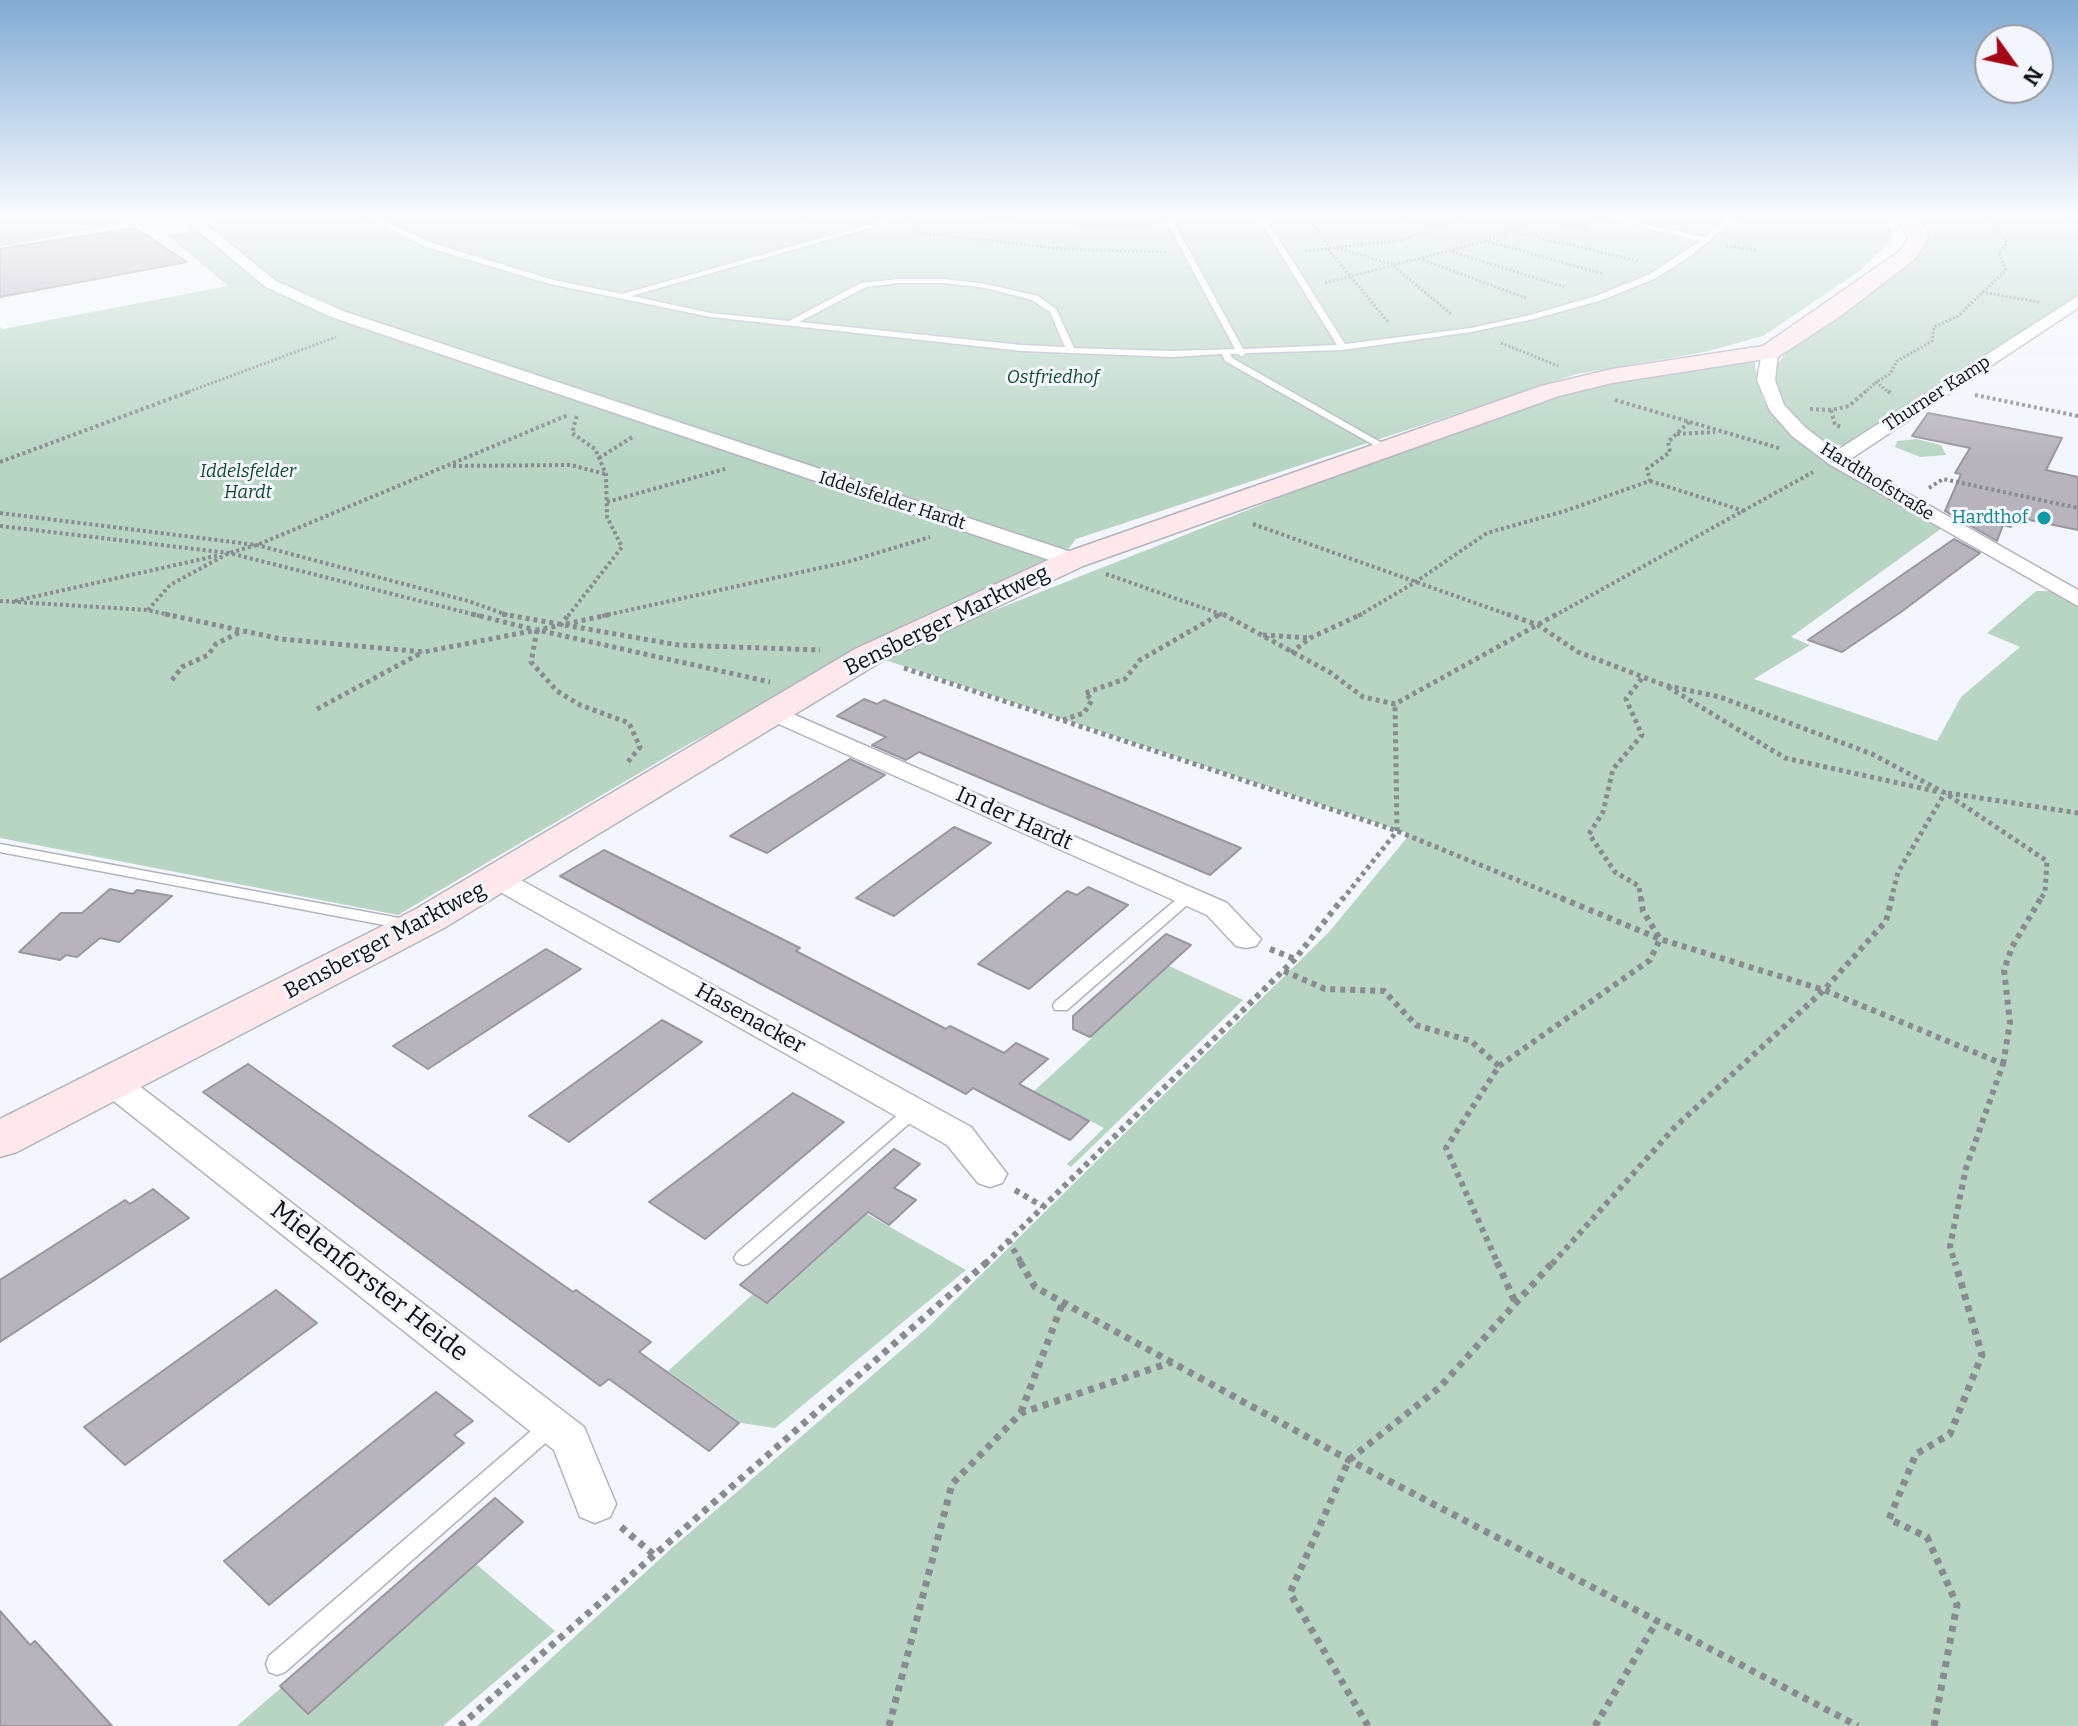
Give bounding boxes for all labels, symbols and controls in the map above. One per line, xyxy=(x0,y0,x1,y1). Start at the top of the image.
north arrow xyxy=(1974,24,2054,104)
text: N xyxy=(2017,62,2049,91)
street label: Thurner Kamp xyxy=(1880,351,1994,437)
park label: Ostfriedhof xyxy=(1007,367,1099,389)
street label: Hardthofstraße xyxy=(1816,438,1938,526)
park label: Iddelsfelder Hardt xyxy=(200,461,296,504)
street label: Iddelsfelder Hardt xyxy=(816,467,968,535)
place label: Hardthof xyxy=(1952,507,2028,529)
marker: Hardthof xyxy=(2035,509,2053,527)
street label: Bensberger Marktweg xyxy=(840,560,1054,682)
street label: In der Hardt xyxy=(952,782,1076,856)
street label: Bensberger Marktweg xyxy=(280,877,490,1005)
street label: Hasenacker xyxy=(690,978,810,1060)
street label: Mielenforster Heide xyxy=(264,1195,474,1369)

